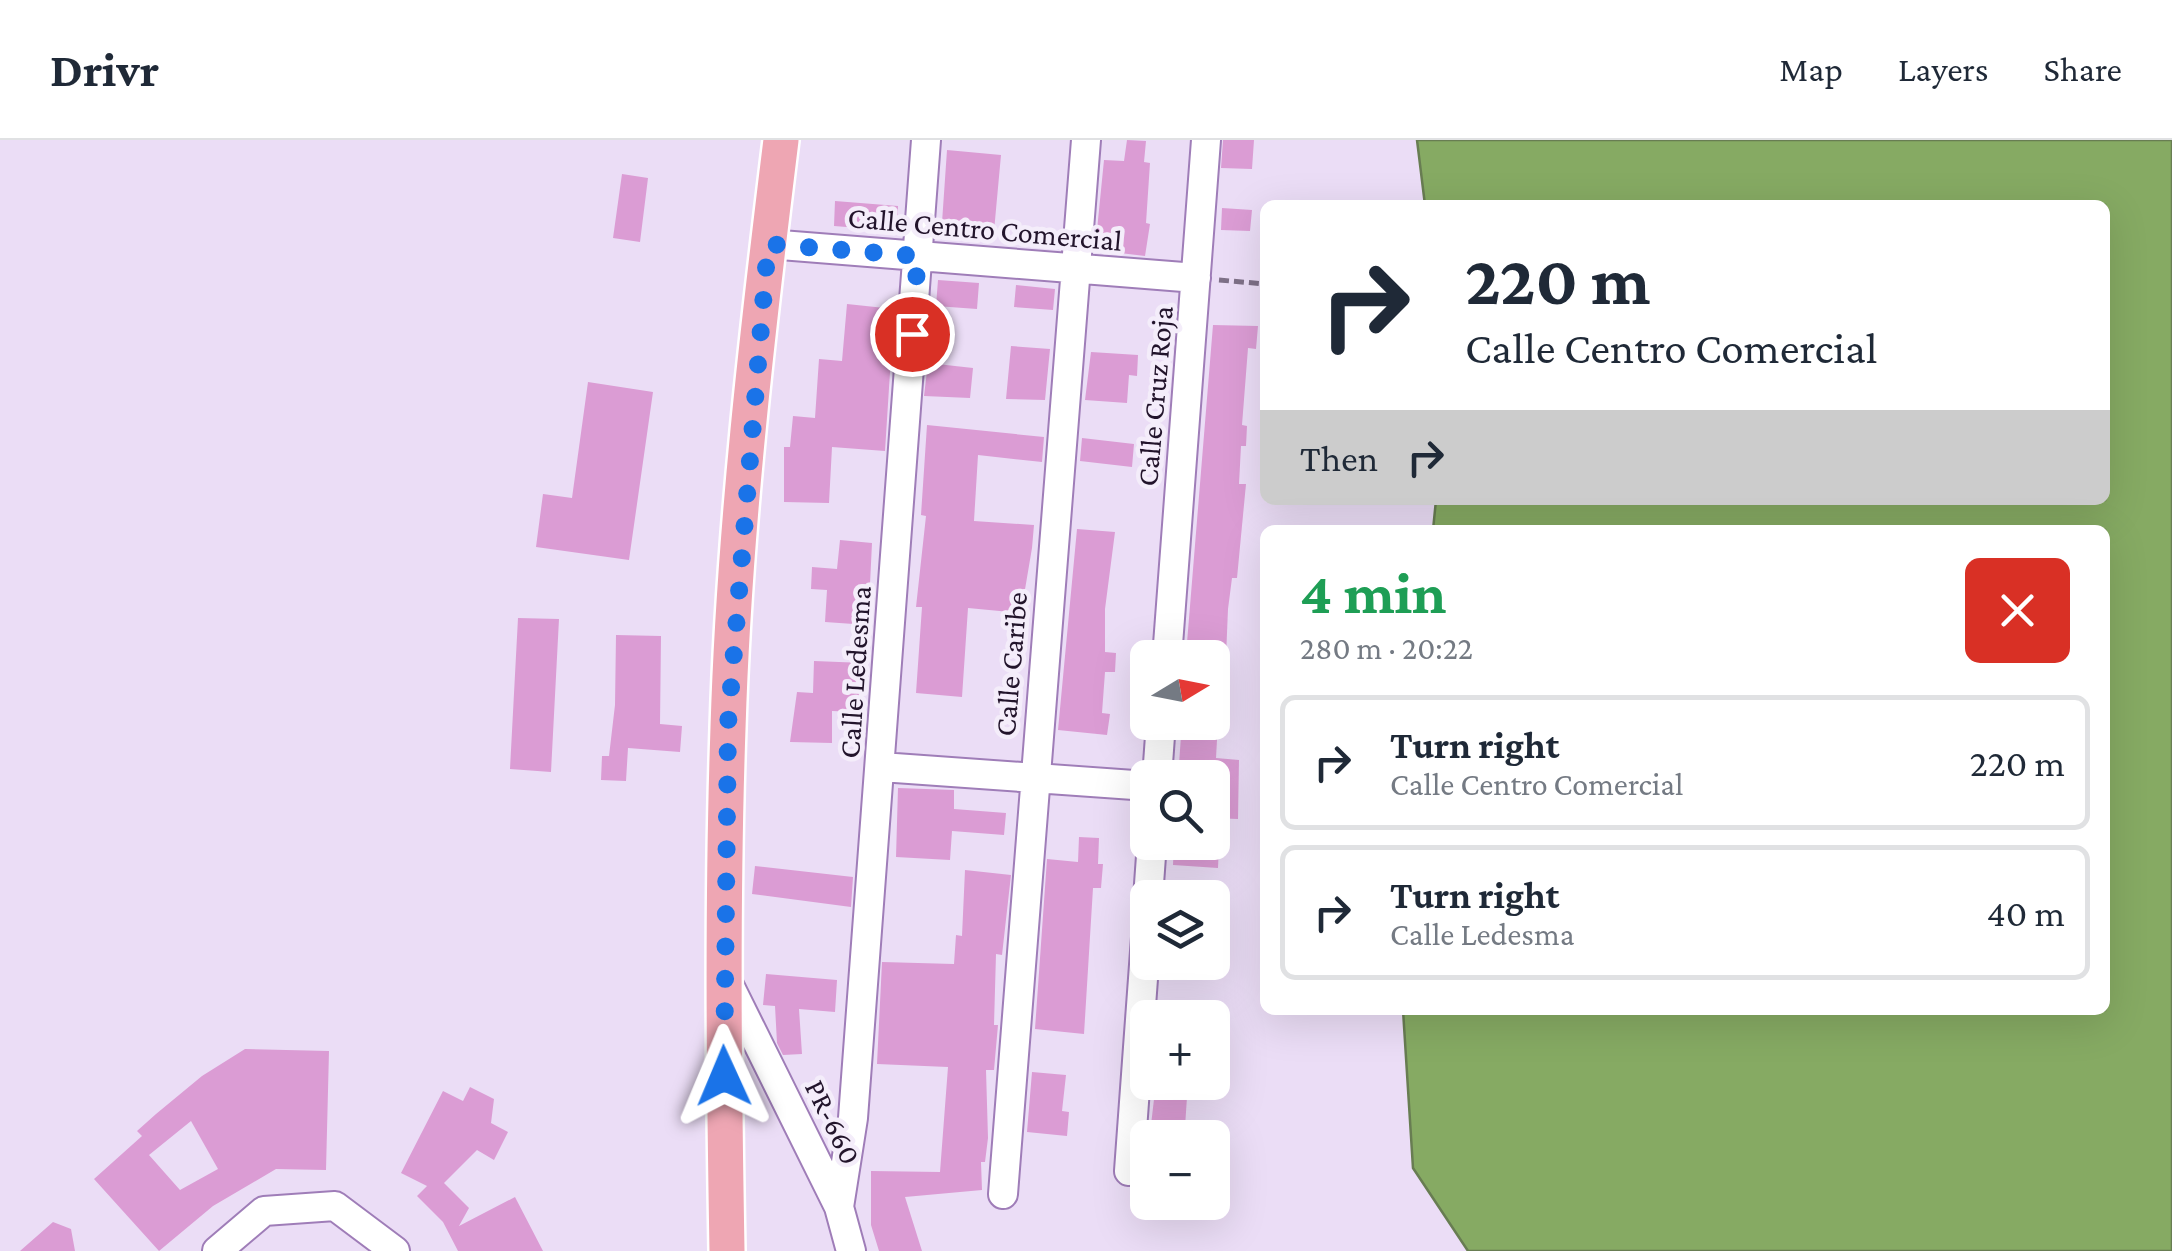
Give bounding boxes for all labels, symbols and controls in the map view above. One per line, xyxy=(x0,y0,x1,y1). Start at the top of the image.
text: Drivr xyxy=(50,43,159,96)
text: Map xyxy=(1779,50,1843,89)
text: Layers xyxy=(1898,50,1989,89)
text: Share xyxy=(2044,50,2122,89)
street label: Calle Centro Comercial xyxy=(847,200,1124,257)
icon: right xyxy=(1300,240,1430,370)
text: 220 m xyxy=(1465,241,1651,319)
pin xyxy=(870,292,955,377)
street label: Calle Cruz Roja xyxy=(1130,304,1180,488)
icon: arrive xyxy=(885,307,940,362)
text: Calle Centro Comercial xyxy=(1465,323,1878,373)
icon: right xyxy=(1398,430,1453,485)
text: Then xyxy=(1300,437,1378,479)
button: close xyxy=(1965,558,2070,663)
text: 4 min xyxy=(1300,559,1447,626)
street label: Calle Ledesma xyxy=(832,584,877,759)
street label: Calle Caribe xyxy=(988,591,1033,737)
text: 280 m · 20:22 xyxy=(1300,630,1473,666)
north arrow xyxy=(1130,640,1230,740)
map controls xyxy=(1130,640,1230,1220)
text: Turn right xyxy=(1390,724,1559,766)
icon: right xyxy=(1305,735,1360,790)
text: 220 m xyxy=(1970,742,2065,784)
button: search xyxy=(1130,760,1230,860)
text: Calle Centro Comercial xyxy=(1390,766,1683,802)
text: Turn right xyxy=(1390,874,1559,916)
button: layers xyxy=(1130,880,1230,980)
icon: right xyxy=(1305,885,1360,940)
text: 40 m xyxy=(1986,892,2065,934)
text: Calle Ledesma xyxy=(1390,916,1574,952)
button: + xyxy=(1130,1000,1230,1100)
position arrow xyxy=(672,1024,776,1128)
street label: PR-660 xyxy=(799,1074,868,1169)
button: − xyxy=(1130,1120,1230,1220)

